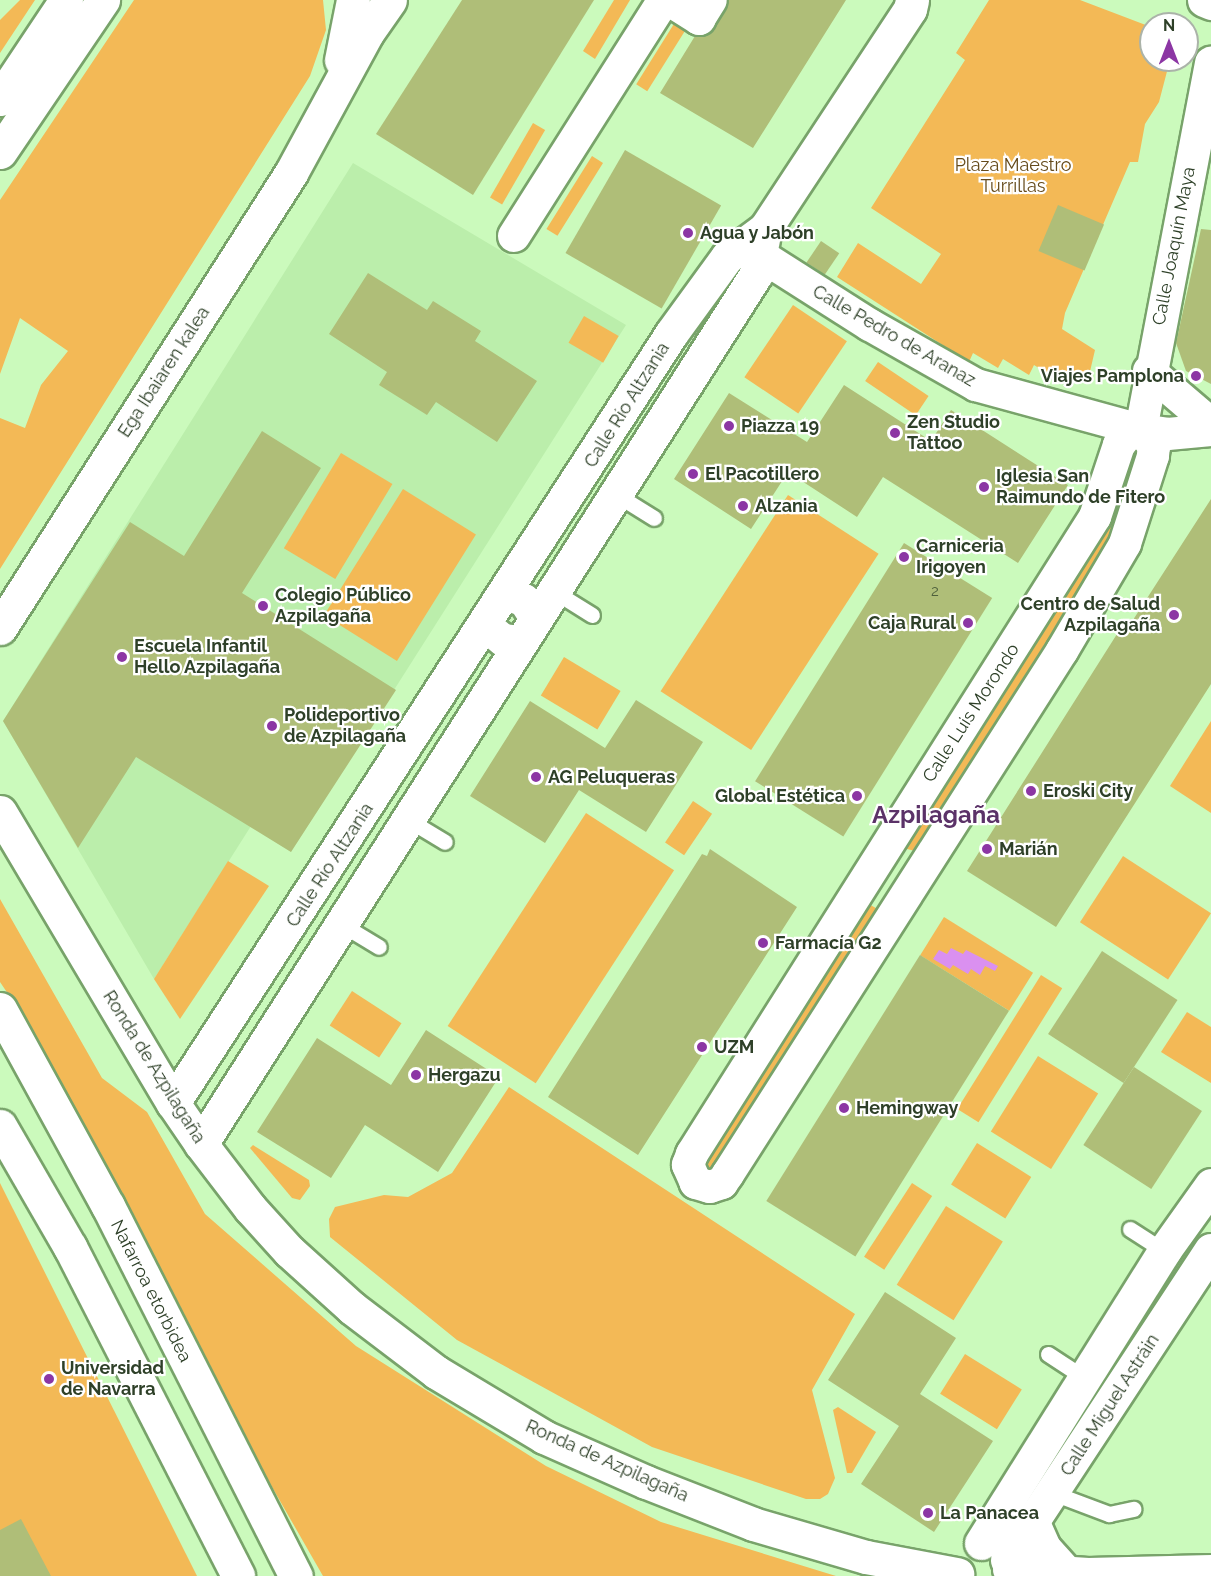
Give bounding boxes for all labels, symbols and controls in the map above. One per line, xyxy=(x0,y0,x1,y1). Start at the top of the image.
north arrow xyxy=(1139,12,1199,72)
text: N xyxy=(1163,16,1175,35)
park label: Plaza Maestro Turrillas xyxy=(955,155,1071,198)
street label: Calle Joaquín Maya xyxy=(1148,165,1200,327)
place label: Agua y Jabón xyxy=(700,222,815,244)
marker: Agua y Jabón xyxy=(681,226,695,240)
street label: Calle Pedro de Aranaz xyxy=(808,280,980,392)
street label: Ega Ibaiaren kalea xyxy=(114,303,214,441)
street label: Calle Río Altzania xyxy=(580,338,674,472)
place label: Viajes Pamplona xyxy=(1041,365,1184,387)
marker: Viajes Pamplona xyxy=(1189,369,1203,383)
place label: Zen Studio Tattoo xyxy=(907,412,1000,454)
place label: Piazza 19 xyxy=(741,415,819,437)
marker: Piazza 19 xyxy=(722,419,736,433)
marker: Zen Studio Tattoo xyxy=(888,426,902,440)
place label: El Pacotillero xyxy=(705,463,820,485)
place label: Iglesia San Raimundo de Fitero xyxy=(996,466,1165,508)
marker: El Pacotillero xyxy=(686,467,700,481)
marker: Iglesia San Raimundo de Fitero xyxy=(977,480,991,494)
place label: Alzania xyxy=(755,495,818,517)
marker: Alzania xyxy=(736,499,750,513)
place label: Carniceria Irigoyen xyxy=(916,536,1004,578)
marker: Carniceria Irigoyen xyxy=(897,550,911,564)
house number: 2 xyxy=(931,583,939,601)
place label: Colegio Público Azpilagaña xyxy=(275,585,411,628)
place label: Centro de Salud Azpilagaña xyxy=(1021,594,1160,636)
marker: Colegio Público Azpilagaña xyxy=(256,599,270,613)
marker: Centro de Salud Azpilagaña xyxy=(1165,606,1183,624)
place label: Caja Rural xyxy=(868,612,956,634)
marker: Caja Rural xyxy=(961,616,975,630)
place label: Escuela Infantil Hello Azpilagaña xyxy=(134,636,281,678)
street label: Calle Luis Morondo xyxy=(918,640,1024,786)
marker: Escuela Infantil Hello Azpilagaña xyxy=(115,650,129,664)
place label: Polideportivo de Azpilagaña xyxy=(284,705,407,748)
marker: Polideportivo de Azpilagaña xyxy=(265,719,279,733)
place label: AG Peluqueras xyxy=(548,766,675,788)
marker: AG Peluqueras xyxy=(529,770,543,784)
place label: Eroski City xyxy=(1043,780,1133,802)
marker: Eroski City xyxy=(1024,784,1038,798)
place label: Global Estética xyxy=(714,785,845,807)
marker: Global Estética xyxy=(850,789,864,803)
street label: Calle Río Altzania xyxy=(282,799,378,931)
district label: Azpilagaña xyxy=(872,801,1000,829)
place label: Marián xyxy=(999,838,1058,860)
marker: Marián xyxy=(980,842,994,856)
place label: Farmacía G2 xyxy=(775,932,882,954)
marker: Farmacía G2 xyxy=(756,936,770,950)
street label: Ronda de Azpilagaña xyxy=(98,986,210,1148)
place label: UZM xyxy=(714,1036,754,1058)
marker: UZM xyxy=(695,1040,709,1054)
place label: Hergazu xyxy=(428,1064,501,1086)
marker: Hergazu xyxy=(409,1068,423,1082)
place label: Hemingway xyxy=(856,1097,958,1119)
marker: Hemingway xyxy=(837,1101,851,1115)
street label: Nafarroa etorbidea xyxy=(106,1216,196,1366)
street label: Calle Miguel Astráin xyxy=(1056,1330,1164,1480)
place label: Universidad de Navarra xyxy=(61,1358,164,1400)
marker: Universidad de Navarra xyxy=(42,1372,56,1386)
street label: Ronda de Azpilagaña xyxy=(522,1415,692,1507)
place label: La Panacea xyxy=(940,1502,1039,1524)
marker: La Panacea xyxy=(921,1506,935,1520)

